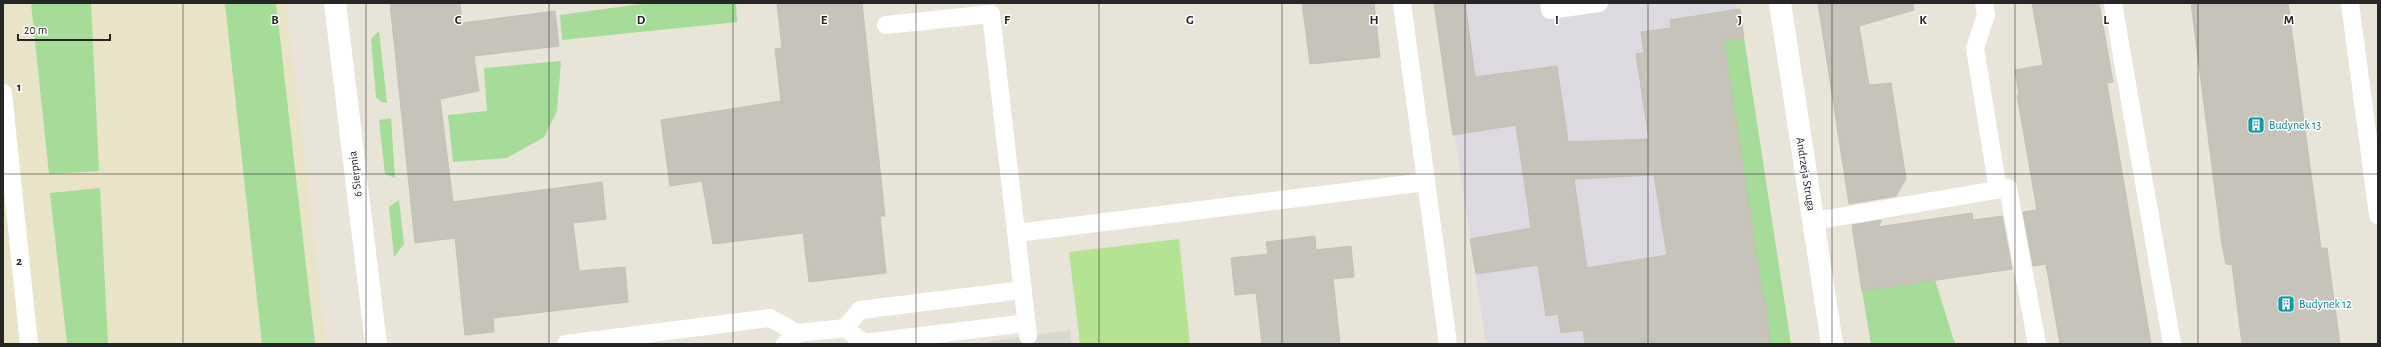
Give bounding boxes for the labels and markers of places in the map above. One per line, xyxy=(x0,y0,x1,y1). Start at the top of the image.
building icon: Budynek 13 xyxy=(2246,115,2266,135)
place label: Budynek 13 xyxy=(2269,119,2321,132)
building icon: Budynek 12 xyxy=(2276,294,2296,314)
place label: Budynek 12 xyxy=(2299,298,2352,311)

